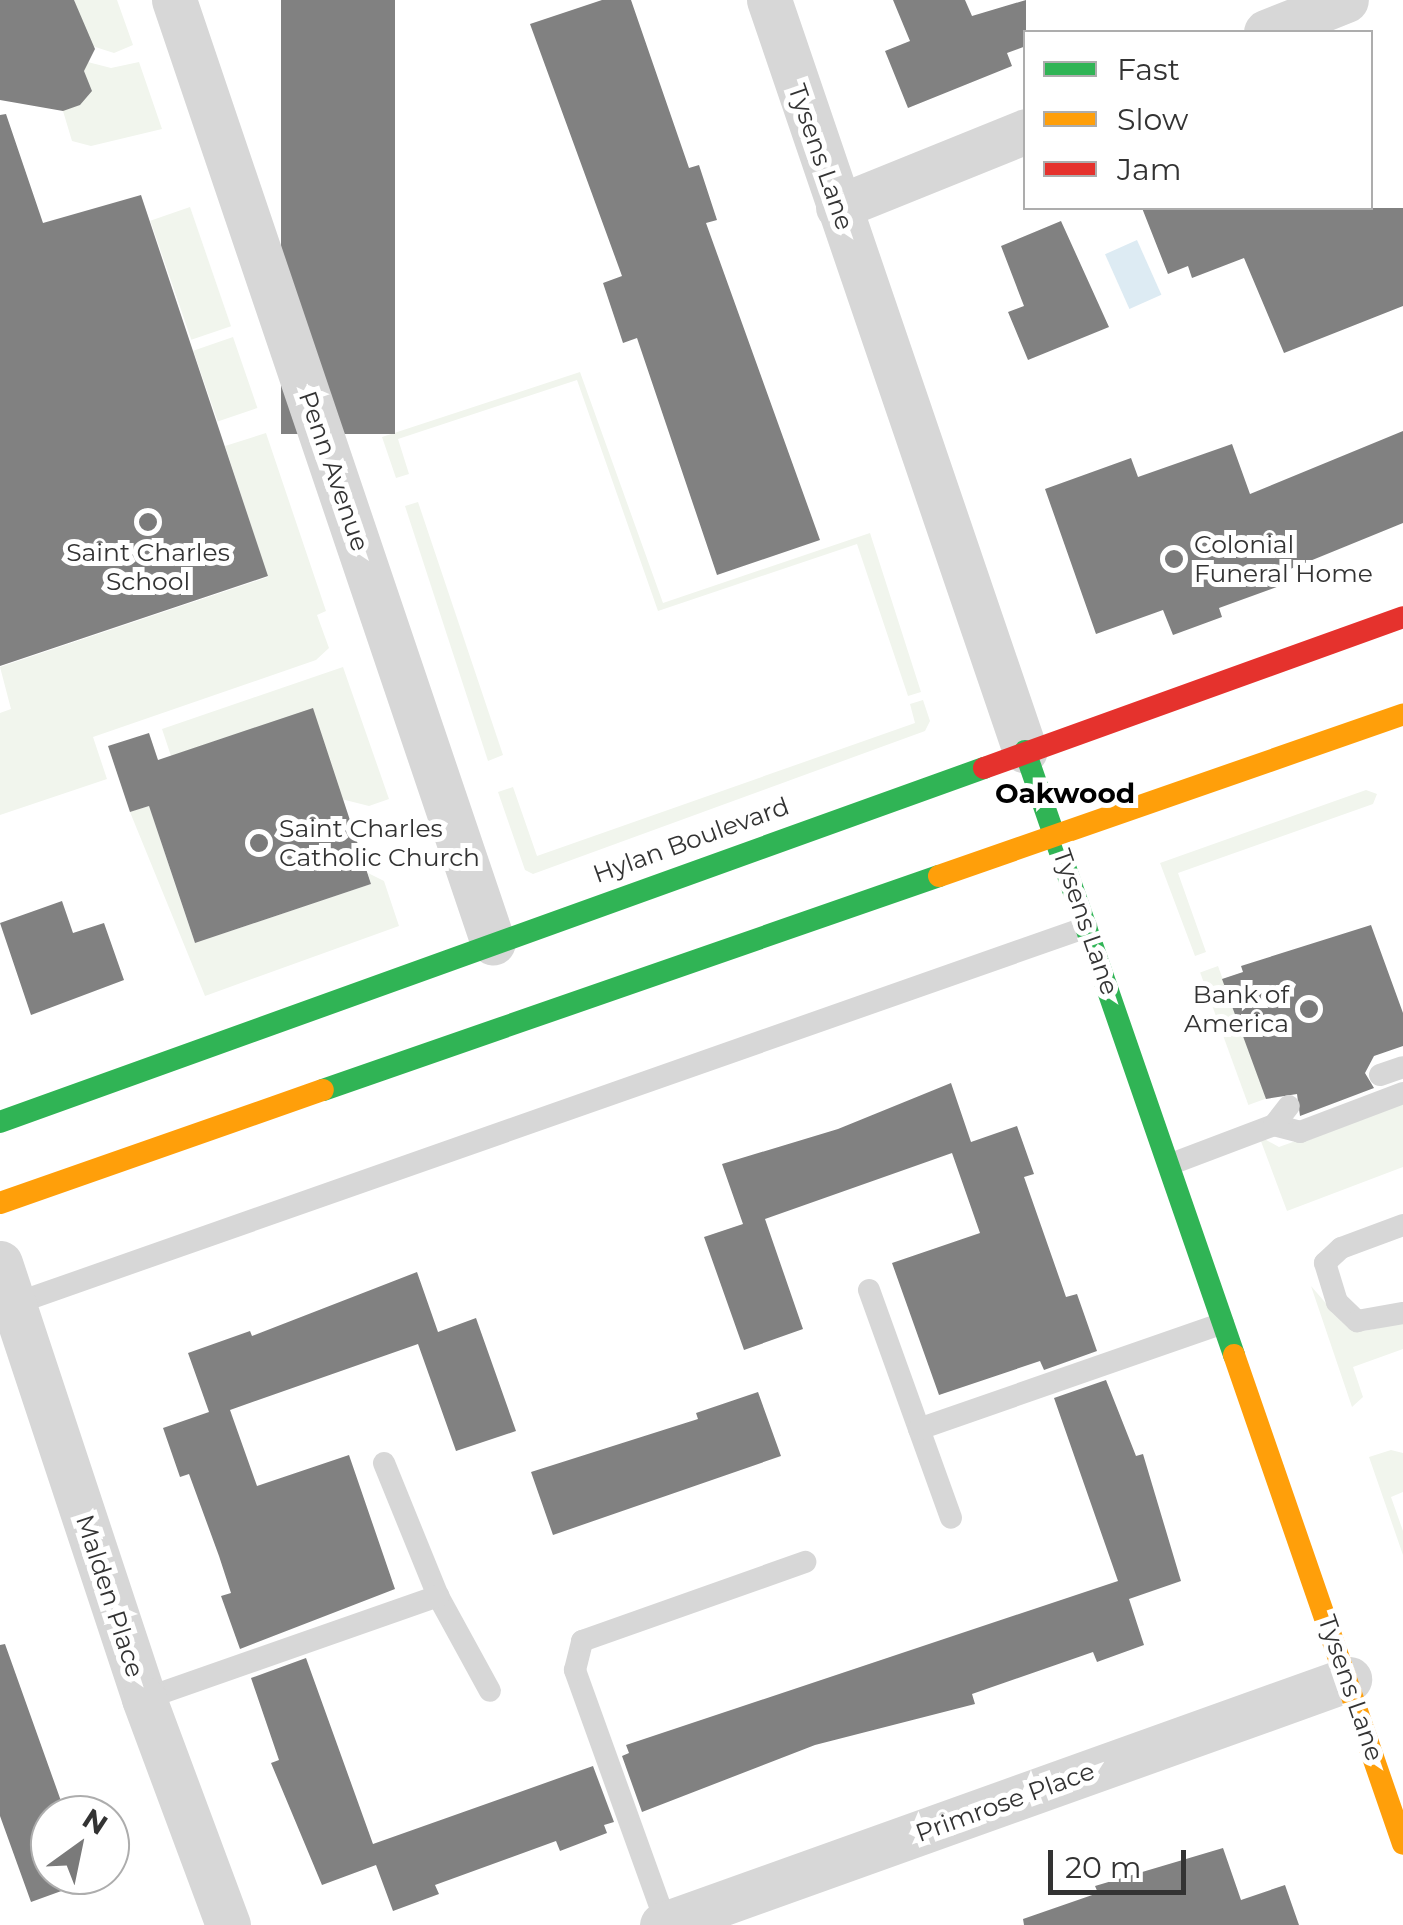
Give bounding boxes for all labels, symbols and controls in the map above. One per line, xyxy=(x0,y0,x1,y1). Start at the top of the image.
legend xyxy=(1023,30,1373,210)
text: Fast xyxy=(1117,51,1180,88)
street label: Tysens Lane xyxy=(782,80,860,234)
text: Slow xyxy=(1117,101,1188,138)
text: Jam xyxy=(1117,151,1182,188)
street label: Penn Avenue xyxy=(293,387,375,555)
marker: Saint Charles School xyxy=(137,511,159,533)
place label: Colonial Funeral Home xyxy=(1194,530,1373,589)
place label: Saint Charles School xyxy=(66,538,230,597)
marker: Colonial Funeral Home xyxy=(1163,548,1185,570)
district label: Oakwood xyxy=(995,776,1135,810)
street label: Hylan Boulevard xyxy=(589,791,793,889)
place label: Saint Charles Catholic Church xyxy=(279,814,480,873)
marker: Saint Charles Catholic Church xyxy=(248,832,270,854)
street label: Tysens Lane xyxy=(1047,845,1125,999)
place label: Bank of America xyxy=(1184,980,1289,1039)
marker: Bank of America xyxy=(1298,998,1320,1020)
street label: Malden Place xyxy=(70,1511,150,1681)
street label: Tysens Lane xyxy=(1312,1611,1390,1765)
street label: Primrose Place xyxy=(912,1756,1098,1848)
north arrow xyxy=(30,1795,130,1895)
text: N xyxy=(77,1801,114,1842)
scale bar xyxy=(1053,1830,1190,1892)
text: 20 m xyxy=(1065,1849,1142,1886)

